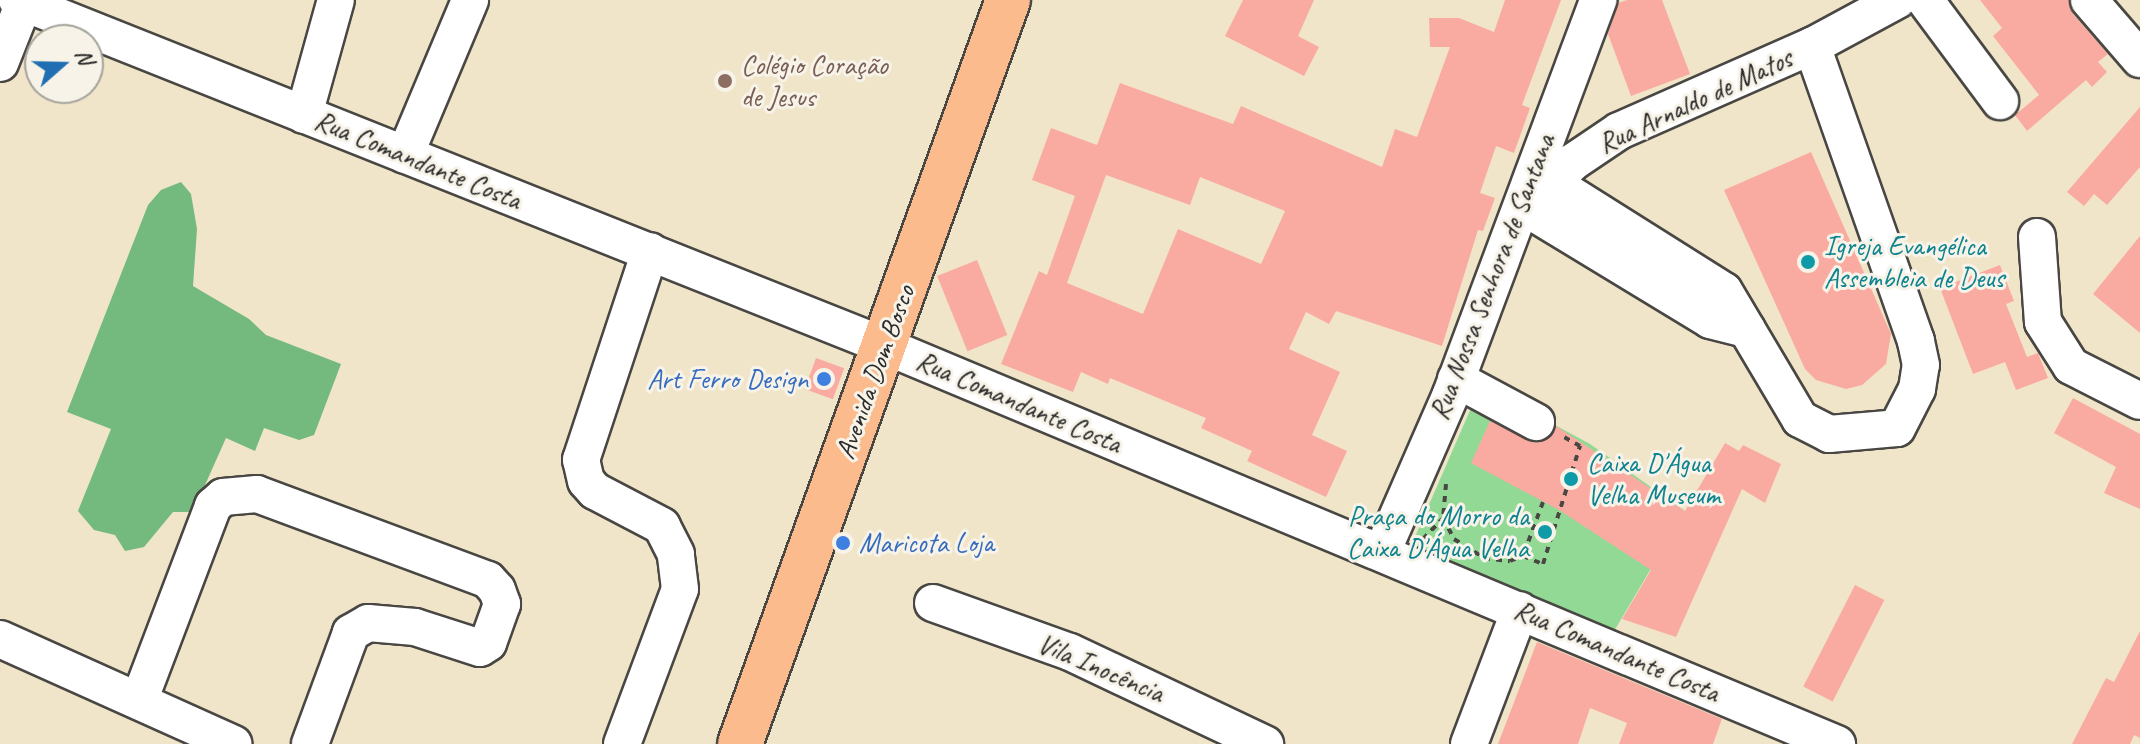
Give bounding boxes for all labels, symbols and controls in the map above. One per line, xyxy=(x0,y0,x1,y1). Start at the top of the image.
north arrow xyxy=(24,24,104,104)
street label: Rua Arnaldo de Matos xyxy=(1592,41,1798,161)
text: N xyxy=(69,45,100,68)
place label: Colégio Coração de Jesus xyxy=(741,48,887,114)
marker: Colégio Coração de Jesus xyxy=(716,72,734,90)
street label: Rua Comandante Costa xyxy=(310,103,526,217)
street label: Rua Nossa Senhora de Santana xyxy=(1422,130,1562,424)
place label: Igreja Evangélica Assembleia de Deus xyxy=(1824,229,2004,295)
marker: Igreja Evangélica Assembleia de Deus xyxy=(1799,253,1817,271)
street label: Avenida Dom Bosco xyxy=(828,281,922,463)
street label: Rua Comandante Costa xyxy=(912,344,1126,460)
place label: Art Ferro Design xyxy=(647,362,808,396)
marker: Art Ferro Design xyxy=(815,370,833,388)
place label: Caixa D'Água Velha Museum xyxy=(1587,446,1721,512)
marker: Caixa D'Água Velha Museum xyxy=(1562,470,1580,488)
place label: Praça do Morro da Caixa D'Água Velha xyxy=(1347,499,1529,565)
marker: Praça do Morro da Caixa D'Água Velha xyxy=(1536,523,1554,541)
place label: Maricota Loja xyxy=(859,526,993,560)
marker: Maricota Loja xyxy=(834,534,852,552)
street label: Rua Comandante Costa xyxy=(1510,593,1724,709)
street label: Vila Inocência xyxy=(1033,627,1169,709)

